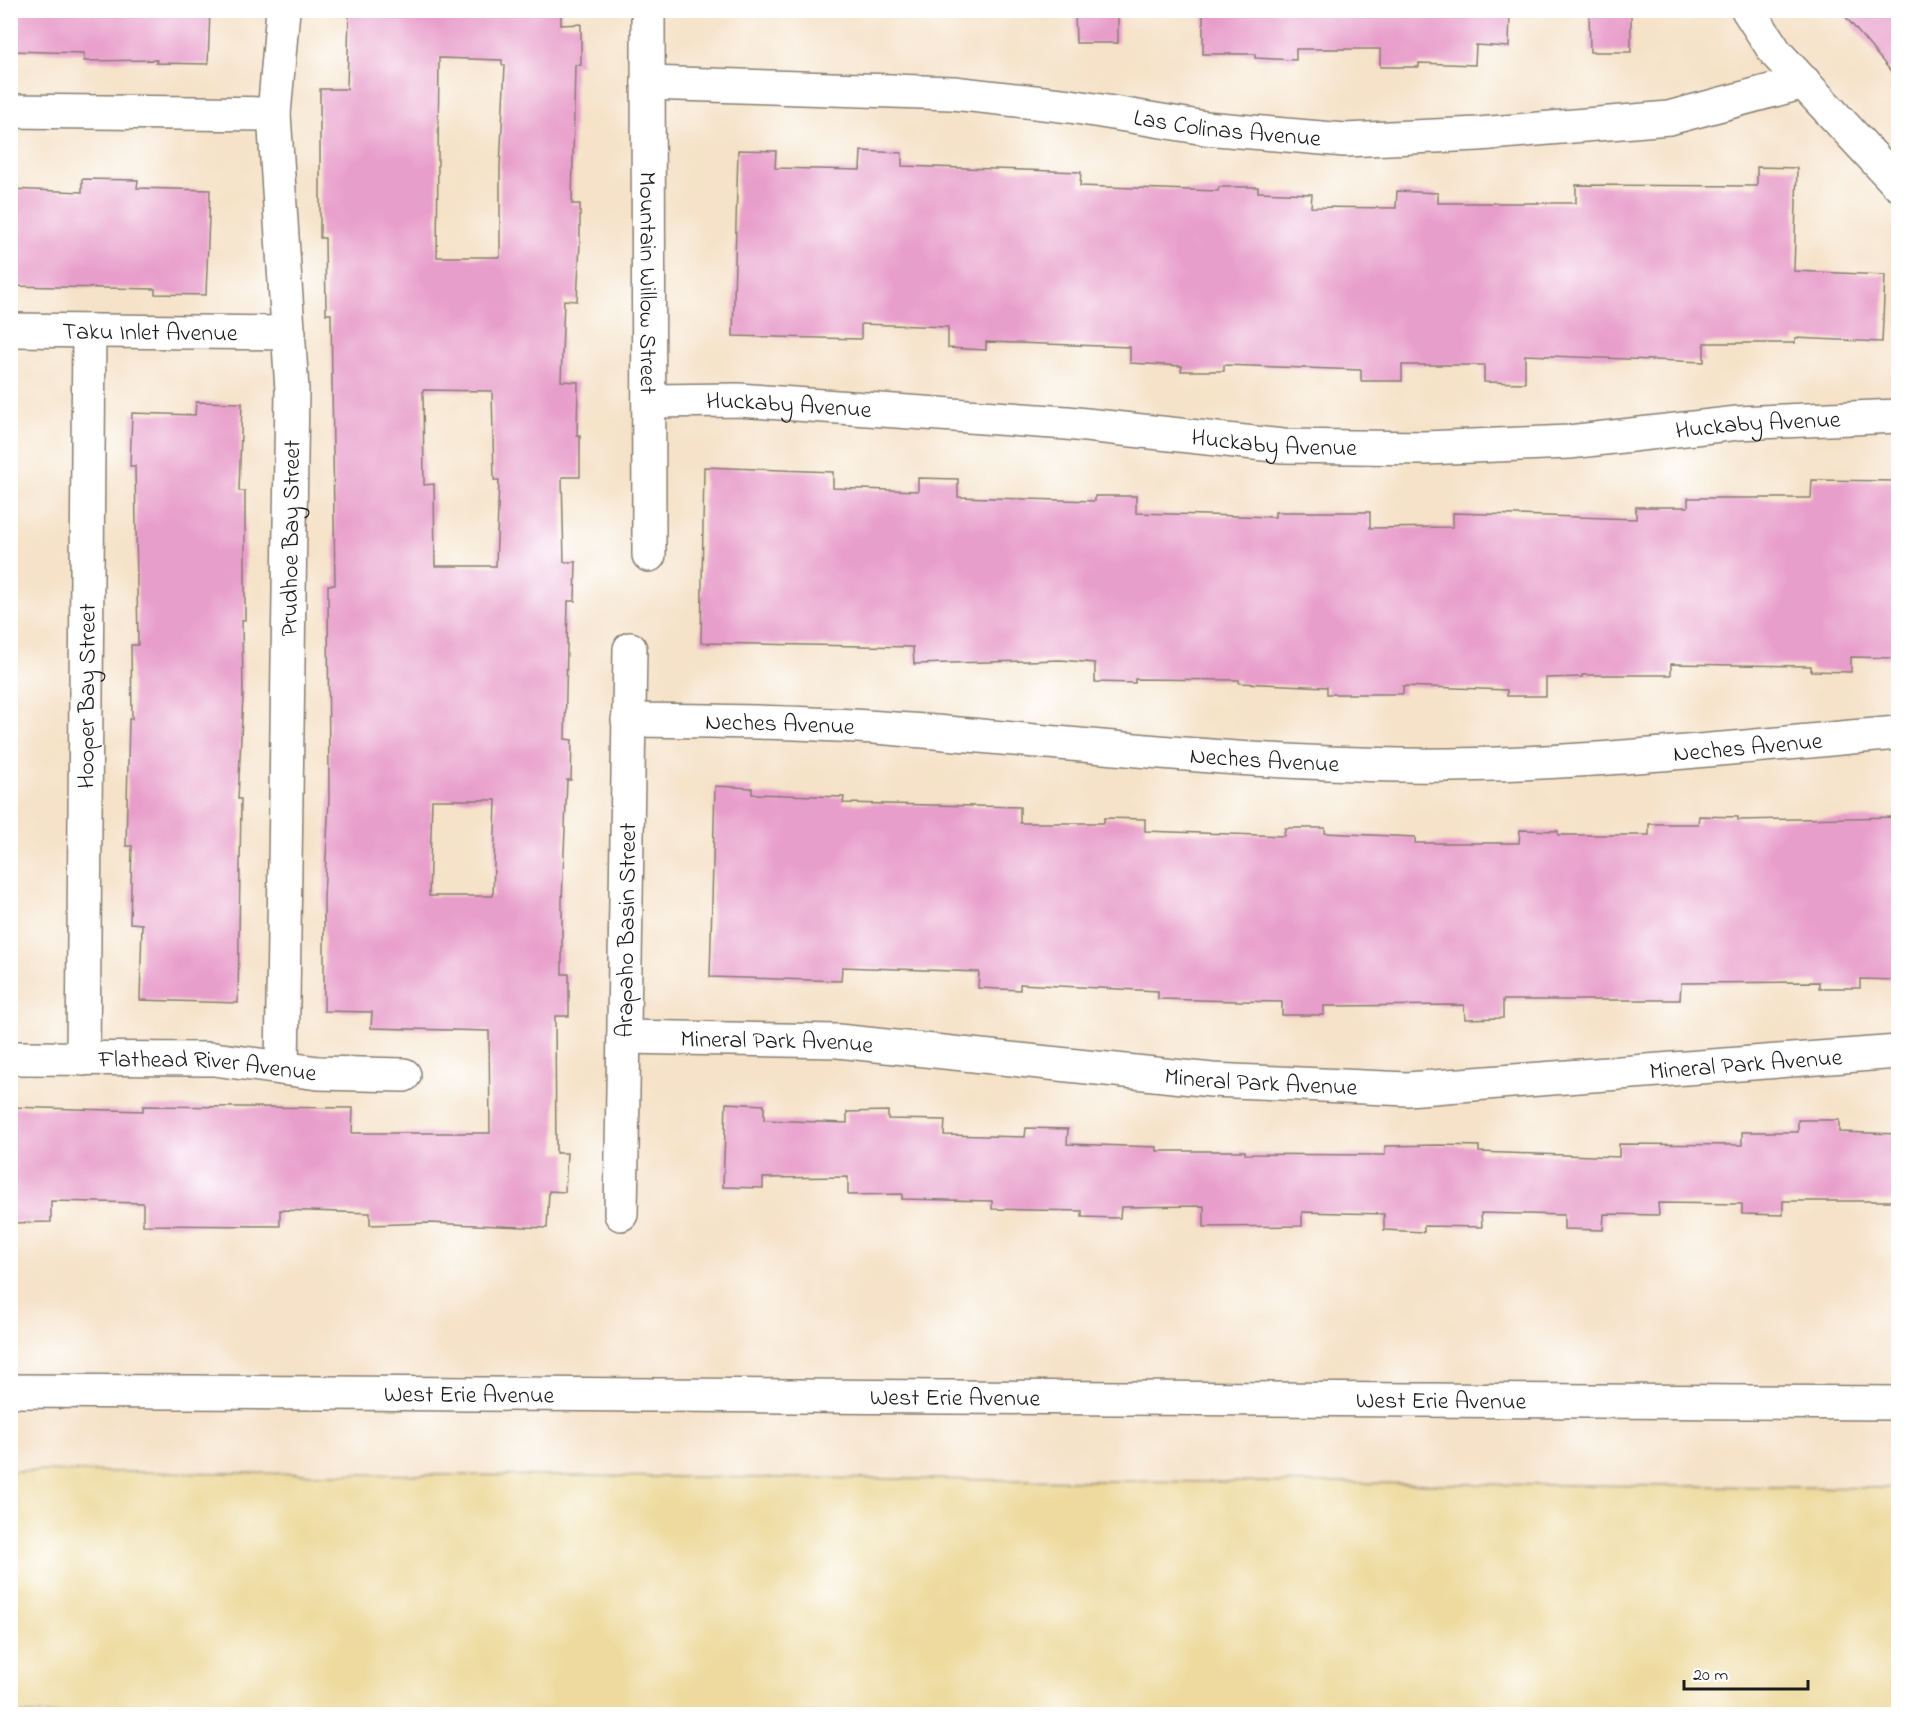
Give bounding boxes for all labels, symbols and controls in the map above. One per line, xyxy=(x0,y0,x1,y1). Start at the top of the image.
street label: Las Colinas Avenue xyxy=(1131,102,1323,158)
street label: Mountain Willow Street xyxy=(628,172,664,394)
street label: Taku Inlet Avenue xyxy=(62,316,238,352)
street label: Huckaby Avenue xyxy=(706,385,873,429)
street label: Huckaby Avenue xyxy=(1674,404,1842,450)
street label: Huckaby Avenue xyxy=(1190,421,1357,467)
street label: Prudhoe Bay Street xyxy=(273,439,311,637)
street label: Hooper Bay Street xyxy=(70,603,107,789)
street label: Neches Avenue xyxy=(705,706,856,746)
street label: Neches Avenue xyxy=(1672,725,1824,773)
street label: Neches Avenue xyxy=(1188,740,1340,783)
street label: Arapaho Basin Street xyxy=(609,822,647,1038)
street label: Mineral Park Avenue xyxy=(680,1023,875,1065)
street label: Mineral Park Avenue xyxy=(1648,1041,1844,1091)
street label: Flathead River Avenue xyxy=(97,1043,319,1093)
street label: Mineral Park Avenue xyxy=(1163,1060,1358,1107)
street label: West Erie Avenue xyxy=(384,1378,555,1414)
street label: West Erie Avenue xyxy=(870,1381,1041,1418)
street label: West Erie Avenue xyxy=(1356,1385,1527,1421)
scale bar xyxy=(1684,1653,1808,1691)
text: 20 m xyxy=(1693,1663,1728,1689)

